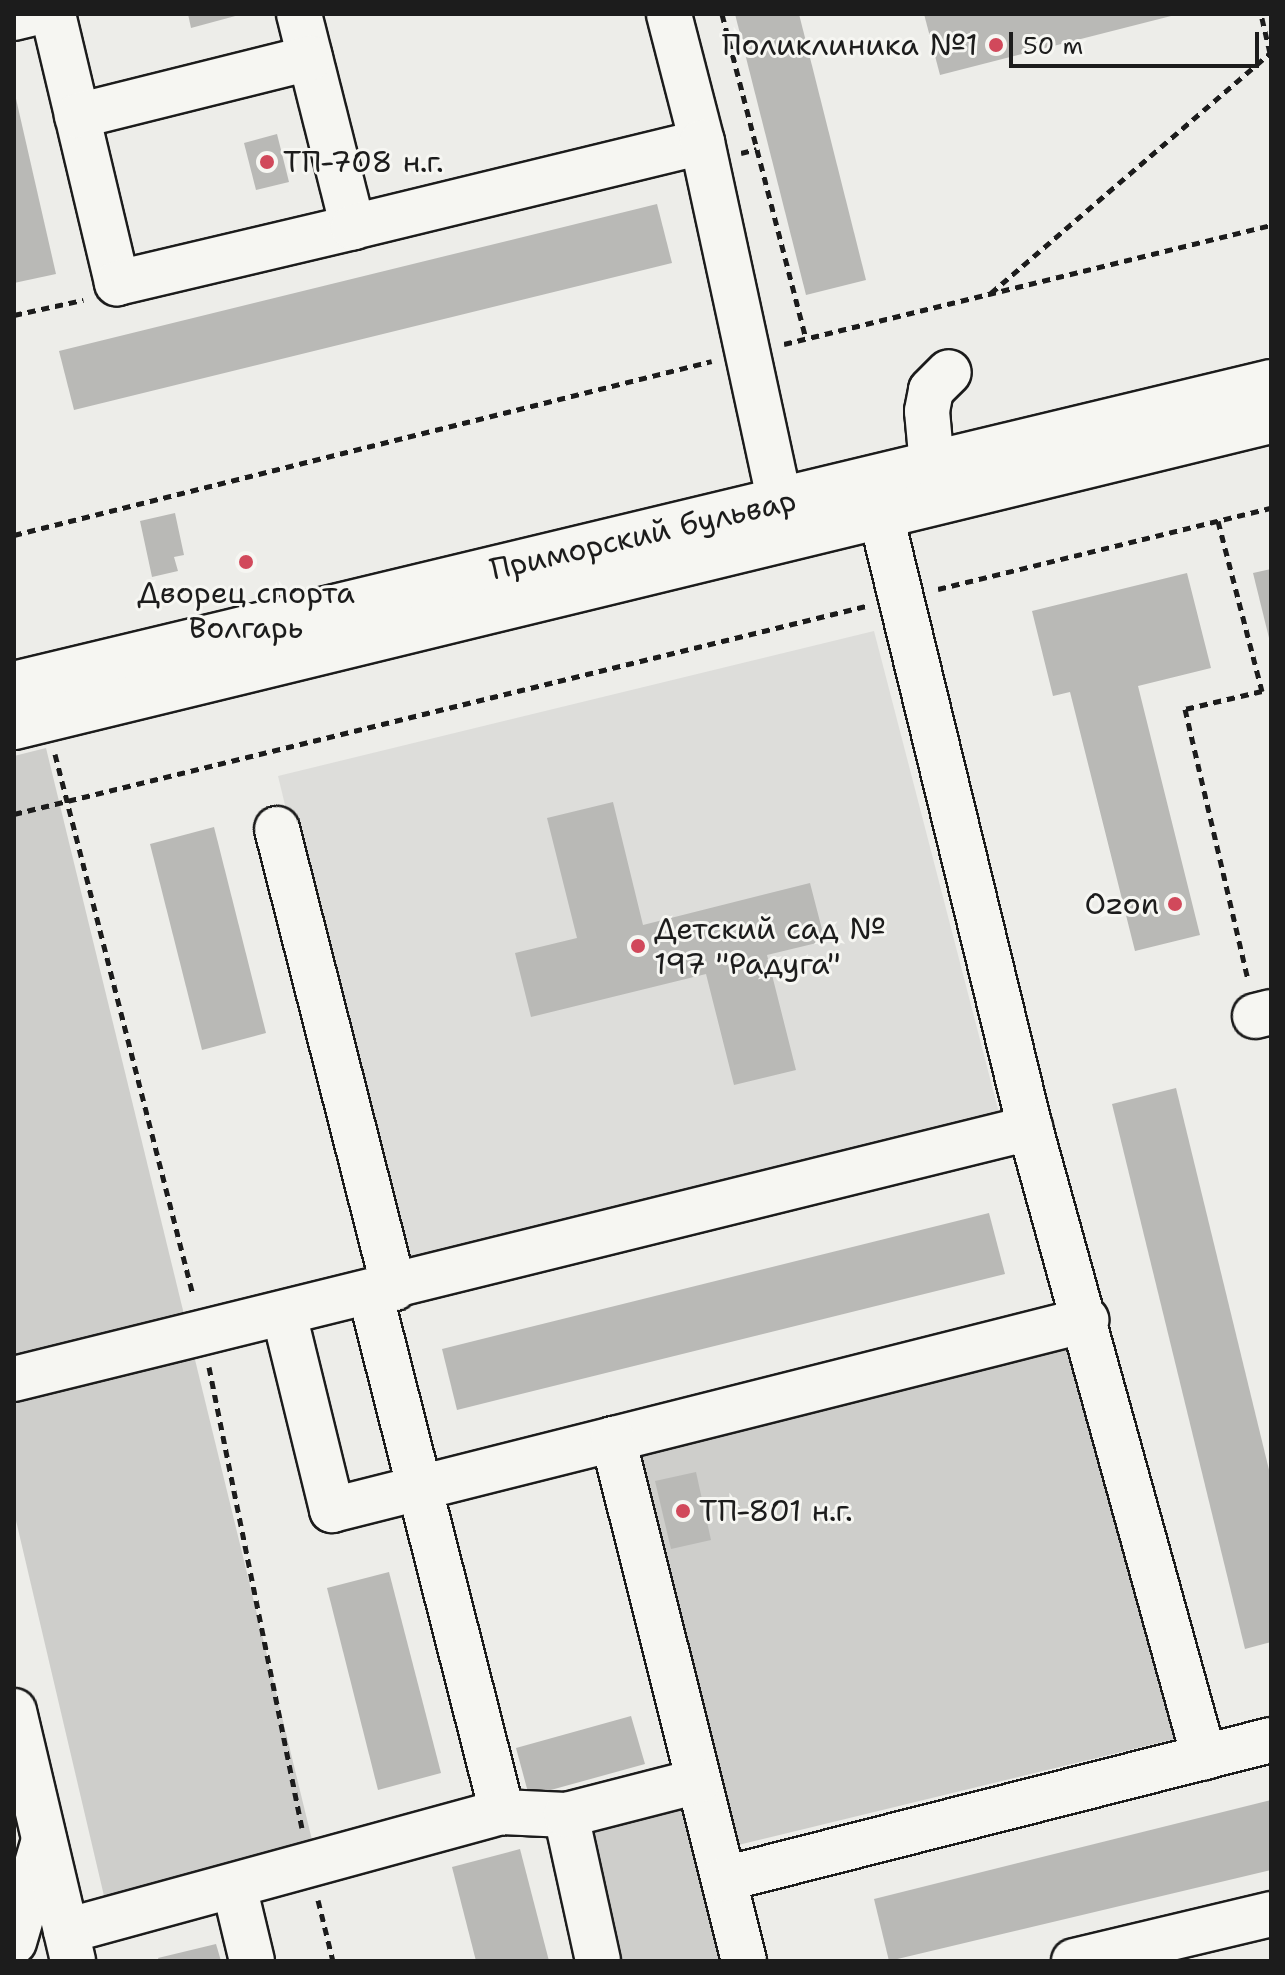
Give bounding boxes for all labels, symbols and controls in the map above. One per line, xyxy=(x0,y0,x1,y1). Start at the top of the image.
scale bar xyxy=(1013,16,1263,66)
place label: Поликлиника №1 xyxy=(722,27,978,63)
text: 50 m xyxy=(1023,30,1083,62)
marker: Поликлиника №1 xyxy=(985,34,1007,56)
place label: ТП-708 н.г. xyxy=(283,144,444,180)
marker: ТП-708 н.г. xyxy=(258,153,276,171)
street label: Приморский бульвар xyxy=(486,482,800,588)
marker: Дворец спорта Волгарь xyxy=(237,553,255,571)
place label: Дворец спорта Волгарь xyxy=(137,575,355,646)
place label: Ozon xyxy=(1084,886,1159,922)
marker: Ozon xyxy=(1166,895,1184,913)
place label: Детский сад № 197 "Радуга" xyxy=(654,911,885,982)
marker: Детский сад № 197 "Радуга" xyxy=(629,937,647,955)
place label: ТП-801 н.г. xyxy=(699,1493,853,1529)
marker: ТП-801 н.г. xyxy=(674,1502,692,1520)

